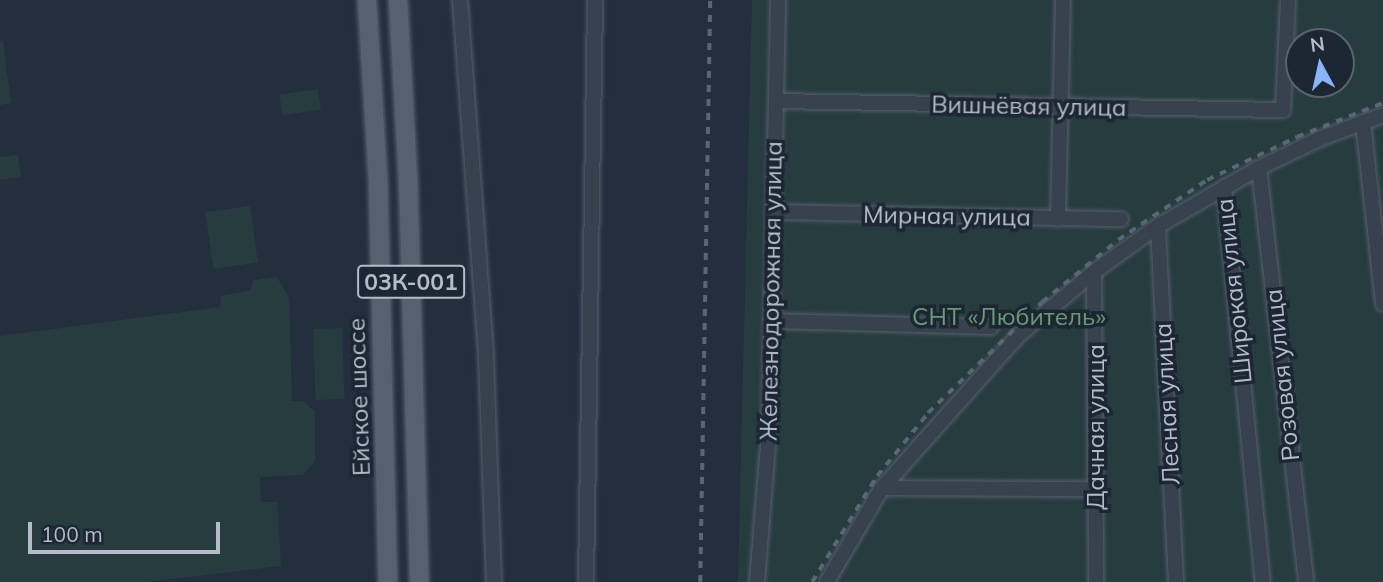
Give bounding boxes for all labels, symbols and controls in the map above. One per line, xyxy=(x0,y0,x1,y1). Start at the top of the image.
north arrow xyxy=(1285,28,1355,98)
text: N xyxy=(1309,31,1326,57)
street label: Вишнёвая улица xyxy=(931,90,1127,122)
street label: Железнодорожная улица xyxy=(754,141,788,441)
street label: Широкая улица xyxy=(1210,197,1258,385)
street label: Мирная улица xyxy=(863,200,1031,232)
road number: 03К-001 xyxy=(357,262,465,302)
street label: Розовая улица xyxy=(1259,288,1305,462)
park label: СНТ «Любитель» xyxy=(912,303,1106,331)
street label: Ейское шоссе xyxy=(342,318,376,476)
street label: Лесная улица xyxy=(1148,322,1186,486)
street label: Дачная улица xyxy=(1082,344,1110,510)
scale bar xyxy=(32,508,224,552)
text: 100 m xyxy=(41,521,103,547)

